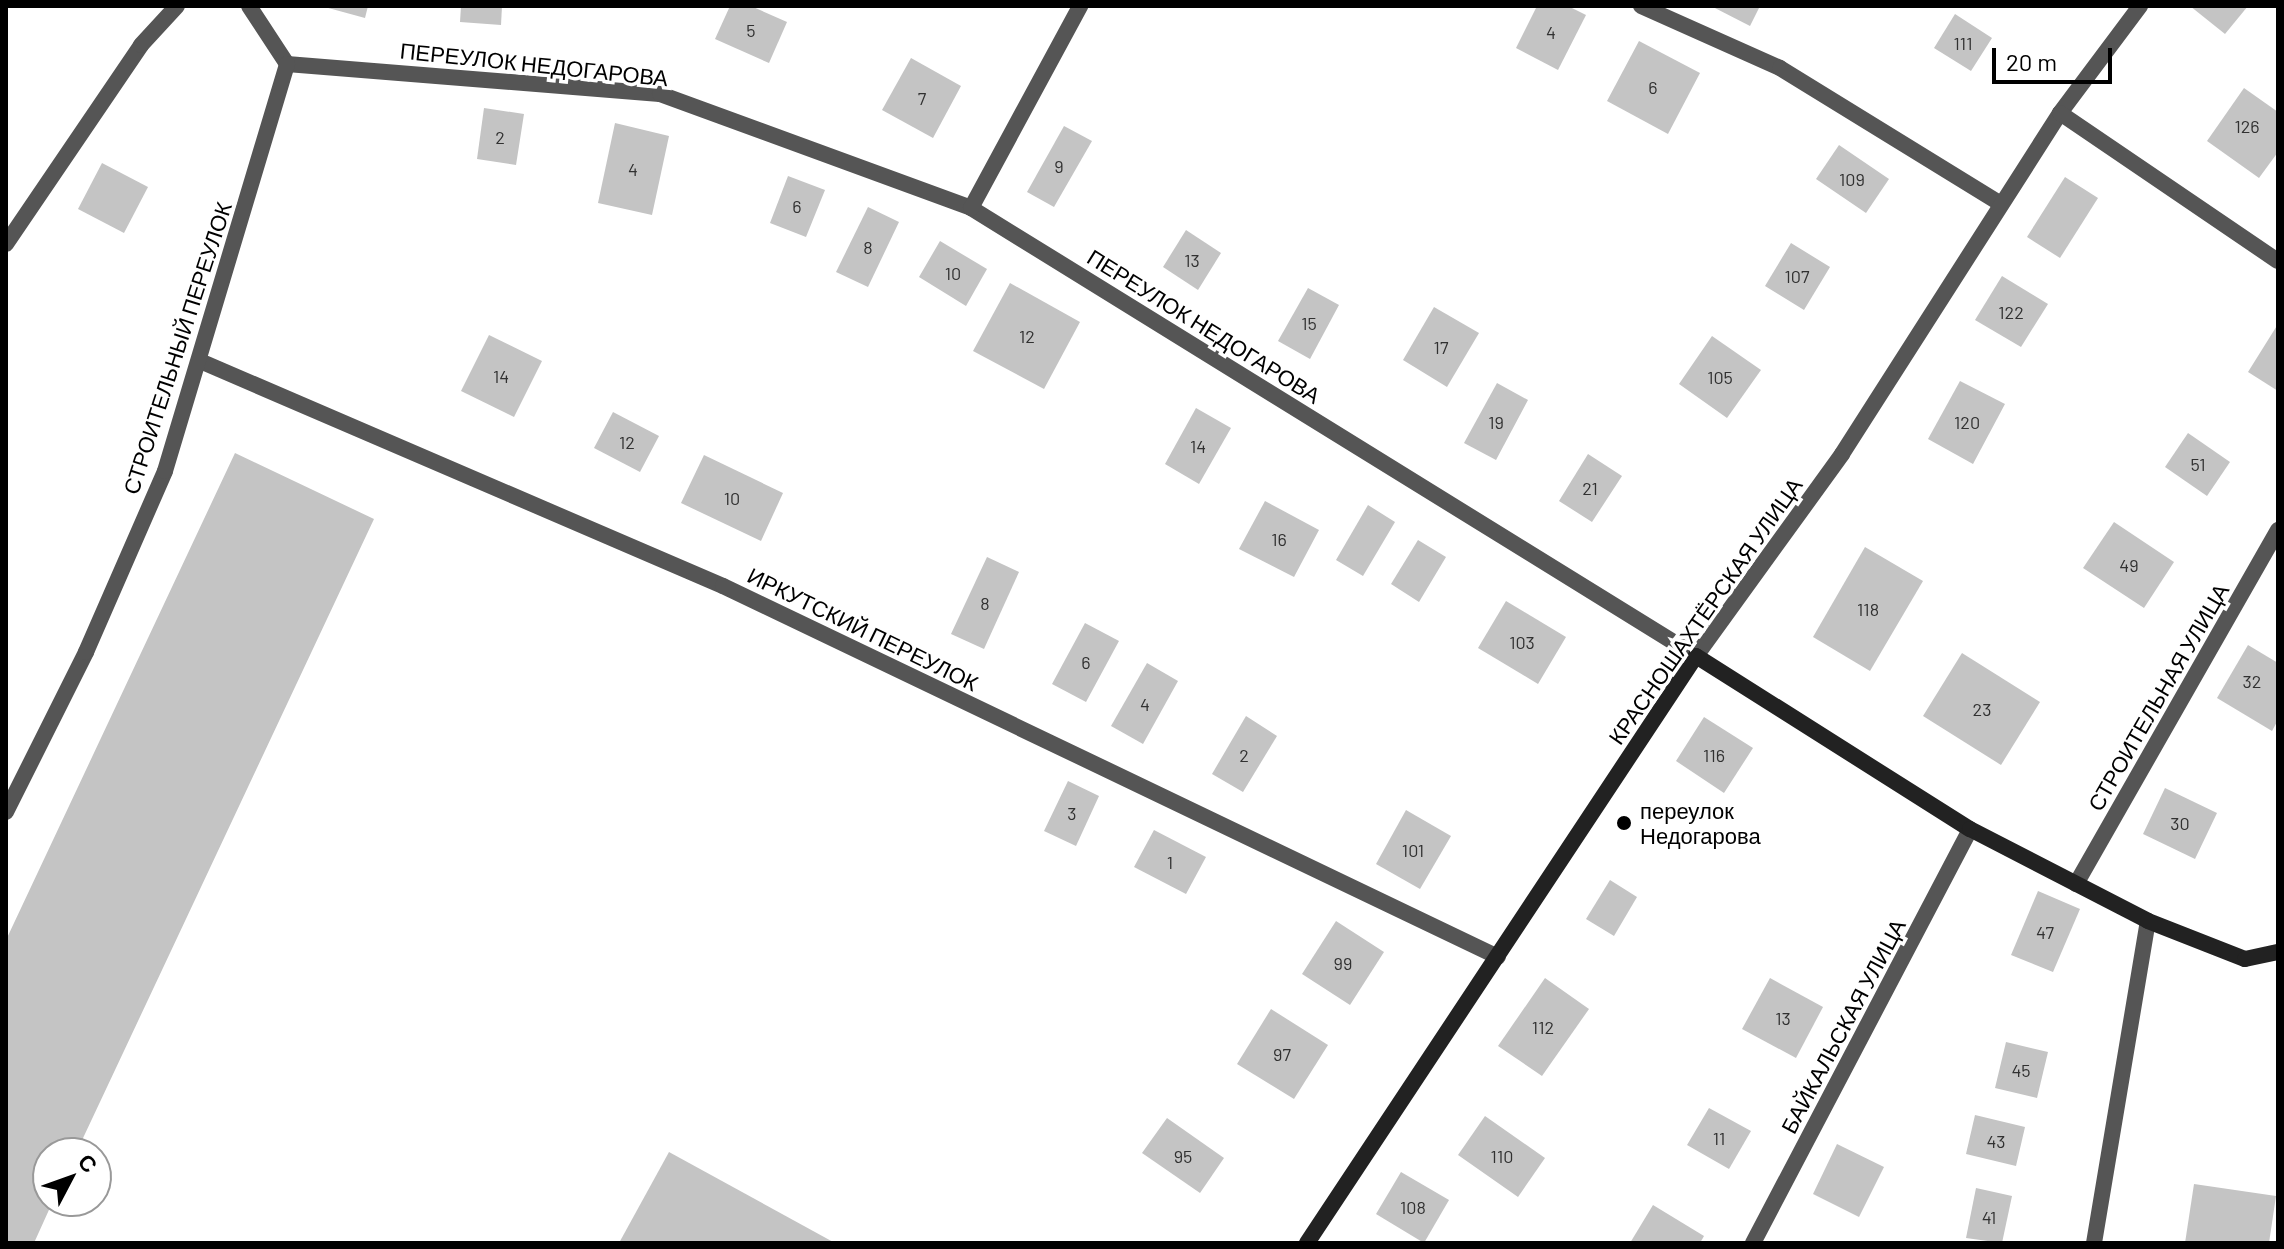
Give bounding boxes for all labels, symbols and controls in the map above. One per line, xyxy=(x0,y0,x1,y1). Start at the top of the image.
house number: 5 xyxy=(746,19,756,41)
house number: 4 xyxy=(1546,21,1556,43)
house number: 111 xyxy=(1953,32,1973,54)
scale bar xyxy=(1996,32,2116,82)
street label: ПЕРЕУЛОК НЕДОГАРОВА xyxy=(399,37,669,91)
text: 20 m xyxy=(2006,47,2057,76)
house number: 6 xyxy=(1648,76,1658,98)
house number: 7 xyxy=(918,87,926,109)
house number: 126 xyxy=(2234,115,2260,137)
house number: 2 xyxy=(495,126,505,148)
house number: 9 xyxy=(1054,155,1064,177)
house number: 4 xyxy=(628,158,638,180)
house number: 109 xyxy=(1839,168,1865,190)
house number: 6 xyxy=(792,195,802,217)
street label: СТРОИТЕЛЬНЫЙ ПЕРЕУЛОК xyxy=(117,199,237,497)
house number: 8 xyxy=(863,236,873,258)
street label: ПЕРЕУЛОК НЕДОГАРОВА xyxy=(1083,243,1325,409)
house number: 13 xyxy=(1184,249,1200,271)
house number: 10 xyxy=(945,262,961,284)
house number: 107 xyxy=(1785,265,1809,287)
house number: 122 xyxy=(1998,301,2024,323)
house number: 15 xyxy=(1301,312,1317,334)
house number: 12 xyxy=(1019,325,1035,347)
house number: 17 xyxy=(1434,336,1448,358)
house number: 14 xyxy=(493,365,509,387)
house number: 105 xyxy=(1707,366,1733,388)
house number: 19 xyxy=(1488,411,1504,433)
house number: 120 xyxy=(1954,411,1980,433)
house number: 12 xyxy=(619,431,635,453)
house number: 14 xyxy=(1190,435,1206,457)
house number: 51 xyxy=(2190,453,2206,475)
street label: КРАСНОШАХТЁРСКАЯ УЛИЦА xyxy=(1603,473,1807,749)
house number: 21 xyxy=(1582,477,1598,499)
house number: 10 xyxy=(724,487,740,509)
house number: 16 xyxy=(1271,528,1287,550)
house number: 49 xyxy=(2119,554,2139,576)
street label: ИРКУТСКИЙ ПЕРЕУЛОК xyxy=(743,562,983,696)
street label: СТРОИТЕЛЬНАЯ УЛИЦА xyxy=(2082,579,2234,815)
house number: 8 xyxy=(980,592,990,614)
house number: 118 xyxy=(1857,598,1879,620)
house number: 103 xyxy=(1509,631,1535,653)
house number: 6 xyxy=(1081,651,1091,673)
house number: 32 xyxy=(2243,670,2261,692)
house number: 4 xyxy=(1140,693,1150,715)
house number: 23 xyxy=(1973,698,1991,720)
house number: 2 xyxy=(1239,744,1249,766)
house number: 116 xyxy=(1703,744,1725,766)
place label: переулок Недогарова xyxy=(1640,797,1761,848)
house number: 3 xyxy=(1067,802,1077,824)
house number: 30 xyxy=(2170,812,2190,834)
marker: переулок Недогарова xyxy=(1615,814,1633,832)
house number: 101 xyxy=(1402,839,1424,861)
house number: 1 xyxy=(1167,851,1173,873)
street label: БАЙКАЛЬСКАЯ УЛИЦА xyxy=(1775,914,1911,1138)
house number: 47 xyxy=(2036,921,2054,943)
house number: 99 xyxy=(1334,952,1352,974)
house number: 13 xyxy=(1775,1007,1791,1029)
house number: 112 xyxy=(1532,1016,1554,1038)
house number: 97 xyxy=(1273,1043,1291,1065)
house number: 45 xyxy=(2011,1059,2031,1081)
house number: 11 xyxy=(1713,1127,1725,1149)
house number: 43 xyxy=(1986,1130,2006,1152)
north arrow xyxy=(32,1137,112,1217)
house number: 95 xyxy=(1174,1145,1192,1167)
house number: 110 xyxy=(1491,1145,1513,1167)
text: С xyxy=(74,1148,104,1177)
house number: 108 xyxy=(1400,1196,1426,1218)
house number: 41 xyxy=(1982,1206,1996,1228)

